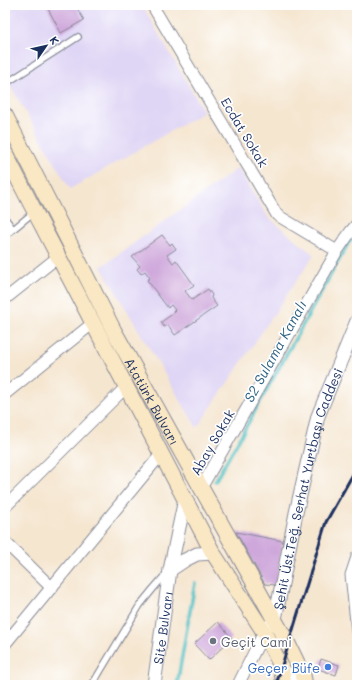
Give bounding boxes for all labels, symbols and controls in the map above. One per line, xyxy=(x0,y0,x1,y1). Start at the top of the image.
north arrow xyxy=(26,26,66,66)
text: K xyxy=(46,33,63,47)
street label: Ecdat Sokak xyxy=(218,94,272,170)
water label: S2 Sulama Kanalı xyxy=(239,297,311,405)
street label: Atatürk Bulvarı xyxy=(122,354,184,448)
street label: Şehit Üst.Teğ. Serhat Yurtbaşı Caddesi xyxy=(269,365,346,611)
street label: Abay Sokak xyxy=(186,406,238,478)
street label: Site Bulvarı xyxy=(149,590,175,665)
place label: Geçit Cami xyxy=(221,633,292,650)
marker: Geçit Cami xyxy=(208,636,218,646)
place label: Geçer Büfe xyxy=(248,659,320,676)
marker: Geçer Büfe xyxy=(323,662,333,672)

